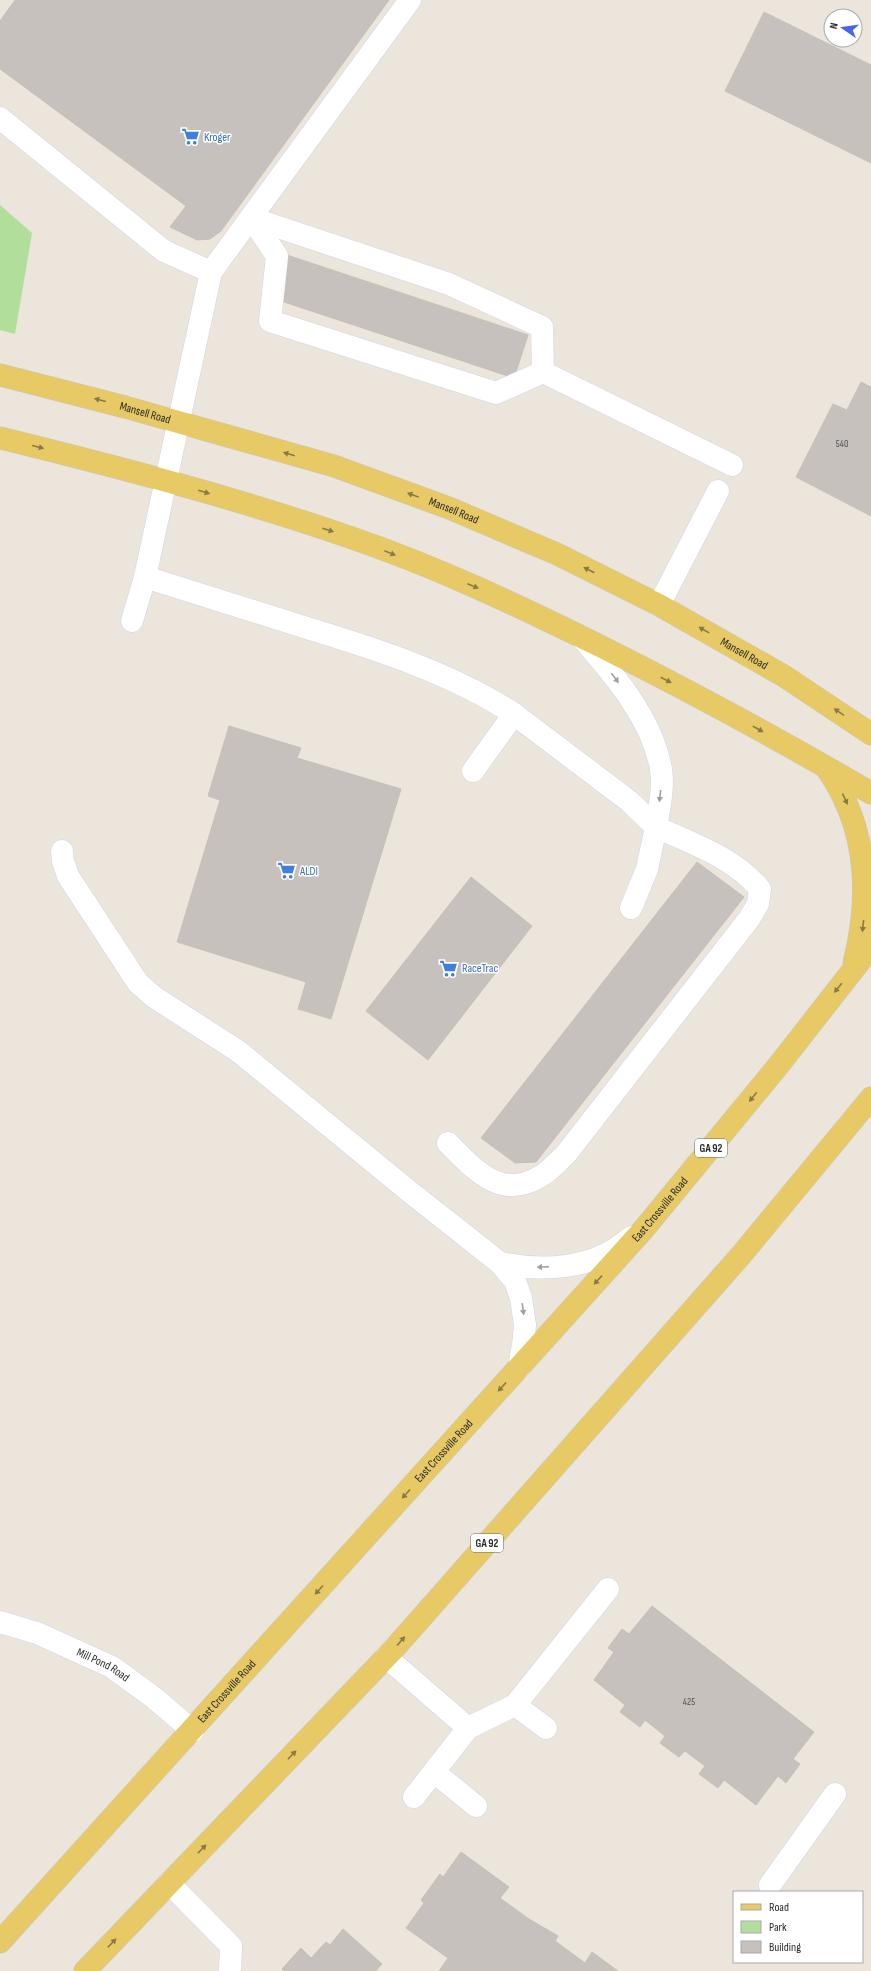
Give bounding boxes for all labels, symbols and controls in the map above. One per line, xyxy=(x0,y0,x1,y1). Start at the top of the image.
north arrow xyxy=(823,8,863,48)
text: N xyxy=(827,21,841,30)
supermarket icon: Kroger xyxy=(181,127,201,147)
place label: Kroger xyxy=(204,130,231,145)
one-way arrow xyxy=(93,397,105,403)
street label: Mansell Road xyxy=(118,398,172,427)
house number: 540 xyxy=(836,438,848,450)
one-way arrow xyxy=(32,445,44,451)
one-way arrow xyxy=(283,451,295,457)
one-way arrow xyxy=(198,489,210,495)
one-way arrow xyxy=(406,491,418,497)
street label: Mansell Road xyxy=(427,494,481,527)
one-way arrow xyxy=(323,527,335,533)
one-way arrow xyxy=(384,550,396,556)
one-way arrow xyxy=(583,567,595,573)
one-way arrow xyxy=(468,584,480,590)
one-way arrow xyxy=(698,627,710,634)
street label: Mansell Road xyxy=(718,634,771,673)
one-way arrow xyxy=(611,673,619,683)
one-way arrow xyxy=(660,677,672,683)
one-way arrow xyxy=(833,709,844,716)
one-way arrow xyxy=(752,726,764,733)
one-way arrow xyxy=(657,790,664,802)
one-way arrow xyxy=(842,794,848,805)
supermarket icon: ALDI xyxy=(277,861,297,881)
place label: ALDI xyxy=(299,864,318,879)
one-way arrow xyxy=(859,920,866,932)
supermarket icon: RaceTrac xyxy=(439,958,459,978)
place label: RaceTrac xyxy=(462,961,498,976)
one-way arrow xyxy=(834,983,843,994)
one-way arrow xyxy=(749,1091,758,1102)
road number: GA 92 xyxy=(695,1139,727,1157)
street label: East Crossville Road xyxy=(628,1174,691,1245)
one-way arrow xyxy=(537,1264,549,1271)
one-way arrow xyxy=(594,1274,603,1285)
one-way arrow xyxy=(520,1303,526,1315)
one-way arrow xyxy=(497,1382,507,1392)
street label: East Crossville Road xyxy=(411,1416,476,1485)
one-way arrow xyxy=(401,1489,411,1499)
road number: GA 92 xyxy=(471,1534,503,1552)
one-way arrow xyxy=(314,1585,323,1596)
one-way arrow xyxy=(396,1636,405,1646)
street label: Mill Pond Road xyxy=(74,1645,133,1685)
street label: East Crossville Road xyxy=(194,1656,259,1726)
house number: 425 xyxy=(683,1696,695,1708)
one-way arrow xyxy=(287,1750,297,1760)
one-way arrow xyxy=(197,1844,207,1854)
legend xyxy=(733,1891,863,1963)
text: Road xyxy=(769,1900,789,1915)
text: Park xyxy=(769,1920,787,1935)
one-way arrow xyxy=(107,1938,116,1948)
text: Building xyxy=(769,1940,801,1955)

